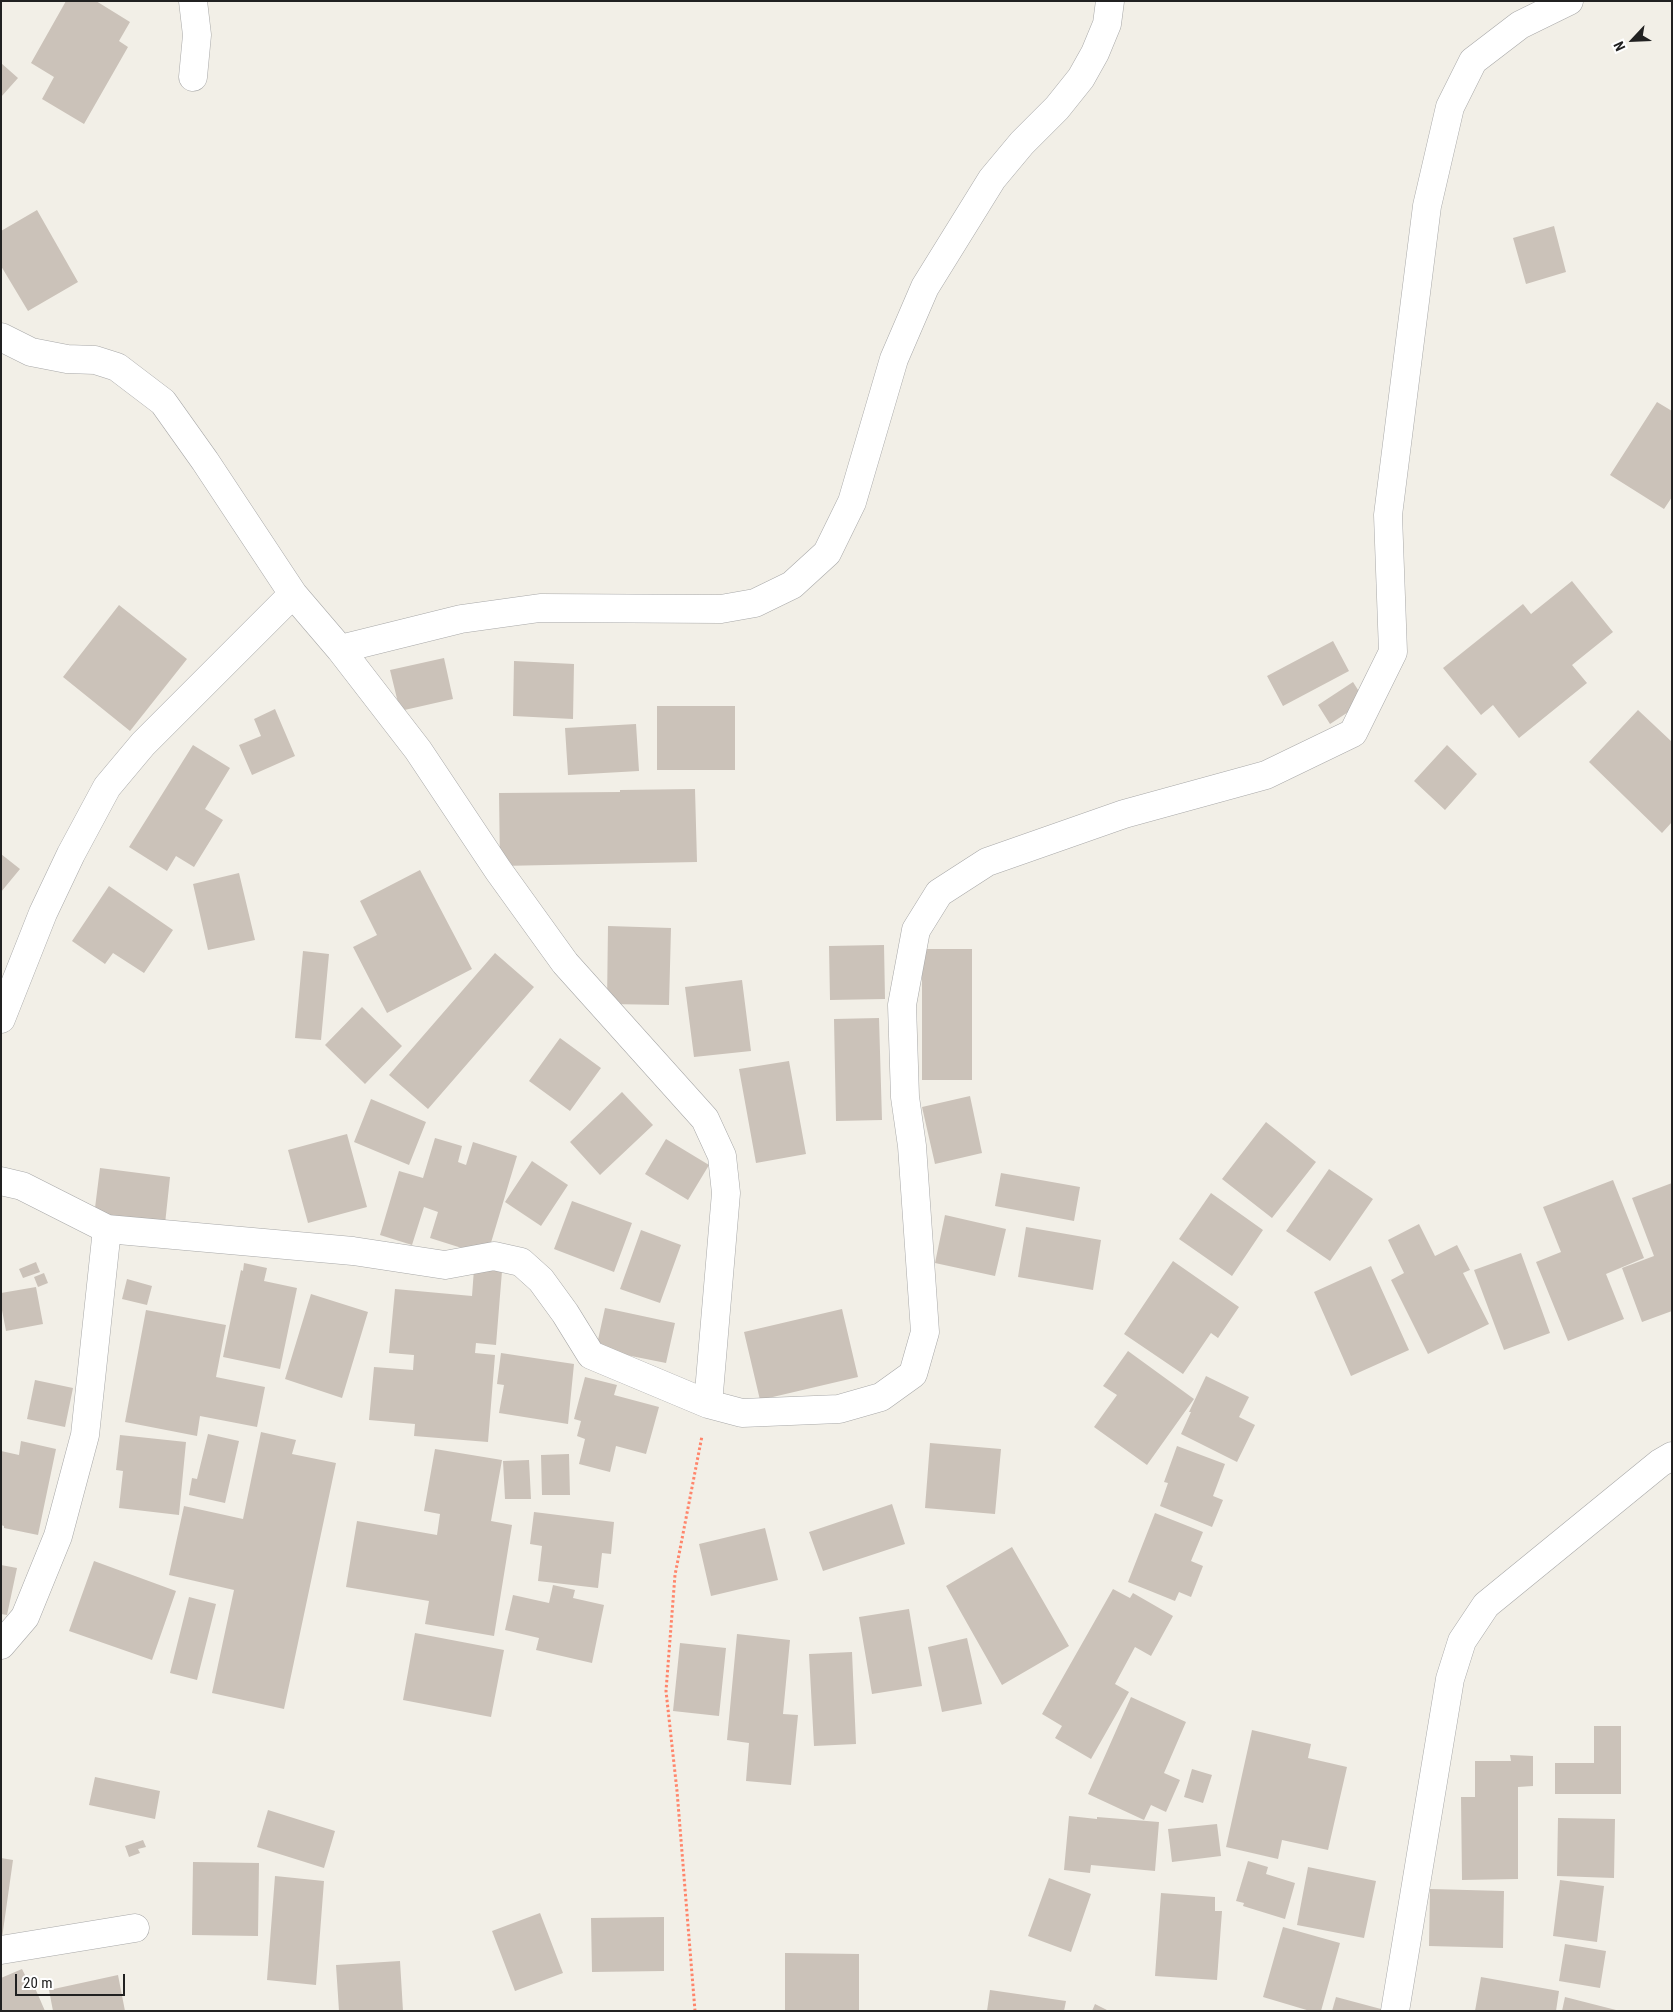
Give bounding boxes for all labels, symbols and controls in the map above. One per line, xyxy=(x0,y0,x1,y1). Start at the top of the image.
north arrow xyxy=(1608,15,1658,65)
text: N xyxy=(1610,39,1628,54)
scale bar xyxy=(18,1964,128,1996)
text: 20 m xyxy=(23,1974,53,1992)

